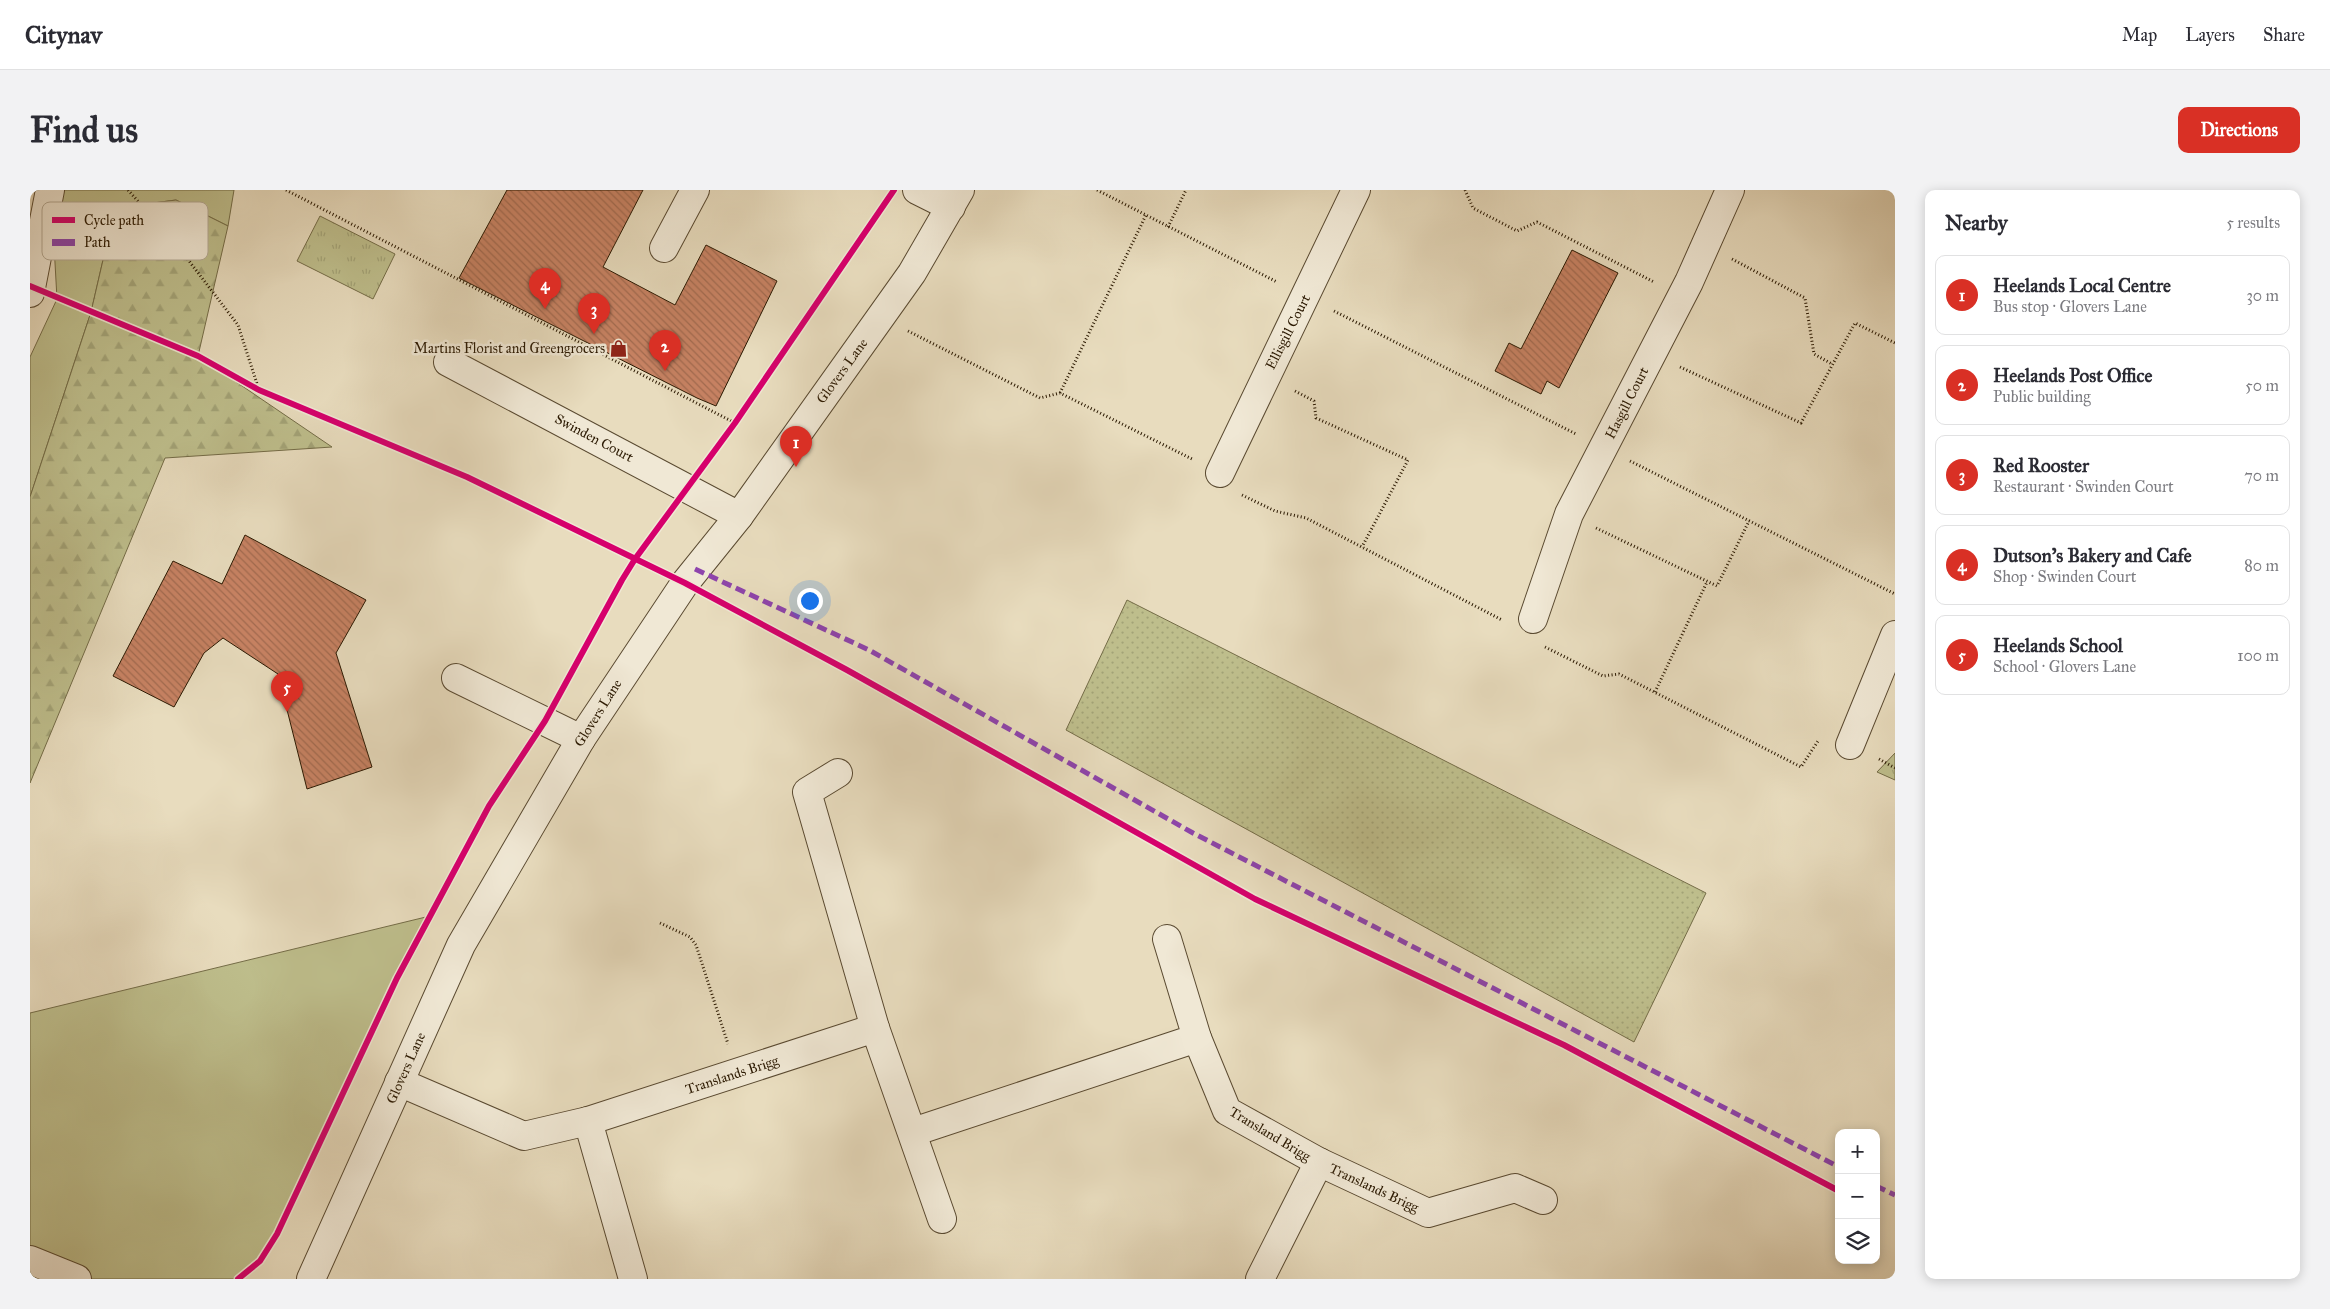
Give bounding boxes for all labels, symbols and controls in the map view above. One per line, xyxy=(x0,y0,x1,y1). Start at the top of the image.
text: Citynav xyxy=(25,20,102,50)
text: Map xyxy=(2122,24,2157,46)
text: Layers xyxy=(2185,24,2235,46)
text: Share xyxy=(2263,24,2305,46)
button: Directions xyxy=(2178,107,2300,153)
text: Find us xyxy=(30,109,138,152)
legend xyxy=(42,202,208,260)
text: Nearby xyxy=(1945,210,2008,236)
text: Cycle path xyxy=(84,212,144,229)
text: 5 results xyxy=(2226,213,2280,232)
text: Path xyxy=(84,234,111,251)
pin: 4 xyxy=(529,268,561,309)
text: Heelands Local Centre xyxy=(1993,274,2171,297)
text: 1 xyxy=(1959,286,1965,305)
text: 30 m xyxy=(2246,286,2279,305)
street label: Ellisgill Court xyxy=(1262,292,1314,372)
pin: 3 xyxy=(578,293,610,334)
text: Bus stop · Glovers Lane xyxy=(1993,297,2147,316)
pin: 2 xyxy=(649,330,681,371)
street label: Glovers Lane xyxy=(813,335,871,407)
shop icon: Martins Florist and Greengrocers xyxy=(609,338,629,358)
place label: Martins Florist and Greengrocers xyxy=(414,340,605,357)
street label: Hasgill Court xyxy=(1602,364,1652,442)
text: Heelands Post Office xyxy=(1993,364,2152,387)
text: 2 xyxy=(1958,376,1966,395)
text: 50 m xyxy=(2245,376,2279,395)
text: Public building xyxy=(1993,387,2091,406)
street label: Swinden Court xyxy=(552,410,636,466)
pin: 1 xyxy=(780,426,812,467)
text: Red Rooster xyxy=(1993,454,2089,477)
text: 3 xyxy=(1959,466,1965,485)
text: 70 m xyxy=(2244,466,2279,485)
text: Restaurant · Swinden Court xyxy=(1993,477,2174,496)
text: Dutson's Bakery and Cafe xyxy=(1993,544,2192,567)
text: 4 xyxy=(1958,556,1966,575)
text: 80 m xyxy=(2244,556,2279,575)
text: Shop · Swinden Court xyxy=(1993,567,2136,586)
your location xyxy=(797,588,823,614)
text: Heelands School xyxy=(1993,634,2123,657)
text: 5 xyxy=(1958,646,1966,665)
text: 100 m xyxy=(2237,646,2279,665)
text: School · Glovers Lane xyxy=(1993,657,2136,676)
pin: 5 xyxy=(271,671,303,712)
street label: Glovers Lane xyxy=(571,676,626,750)
street label: Glovers Lane xyxy=(383,1029,429,1106)
street label: Translands Brigg xyxy=(683,1052,781,1098)
street label: Transland Brigg xyxy=(1226,1103,1314,1165)
map controls xyxy=(1835,1129,1880,1264)
button: + xyxy=(1835,1129,1880,1174)
street label: Translands Brigg xyxy=(1327,1160,1422,1216)
button: − xyxy=(1835,1174,1880,1219)
button: layers xyxy=(1835,1219,1880,1264)

